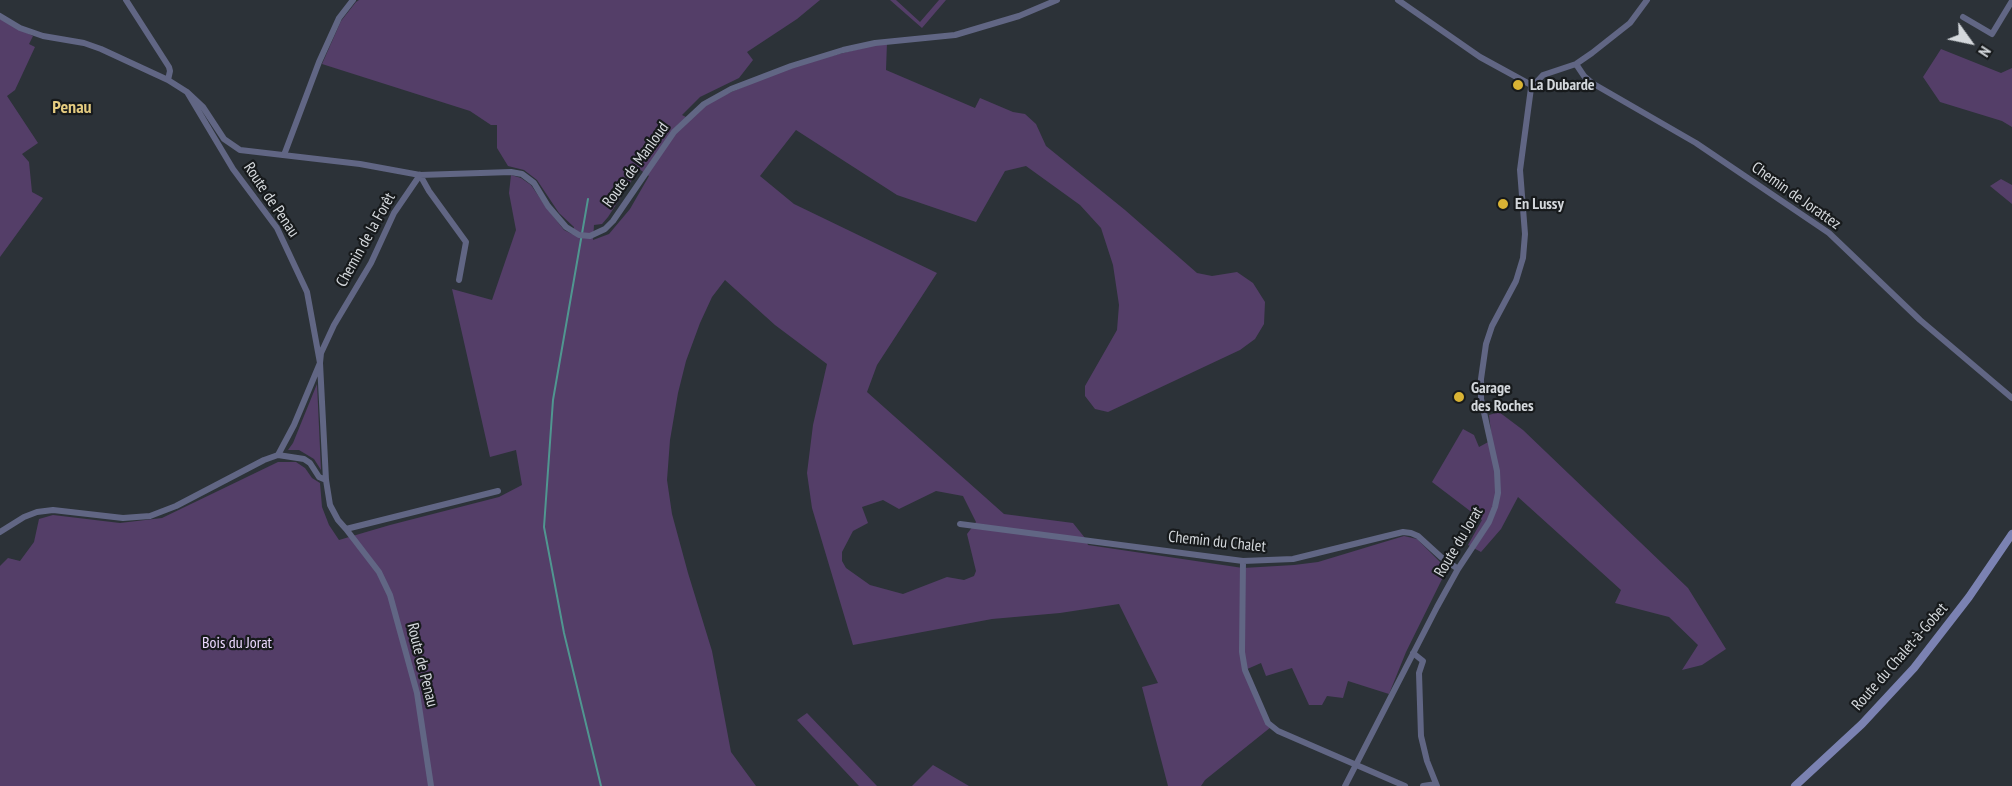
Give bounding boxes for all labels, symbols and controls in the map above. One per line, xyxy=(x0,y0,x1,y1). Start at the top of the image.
north arrow xyxy=(1940,12,2000,72)
text: N xyxy=(1974,43,1996,61)
place label: La Dubarde xyxy=(1530,75,1595,95)
marker: La Dubarde xyxy=(1511,78,1525,92)
district label: Penau xyxy=(52,97,92,119)
street label: Route de Manloud xyxy=(599,119,673,211)
street label: Chemin de Jorattez xyxy=(1748,158,1844,234)
street label: Route de Penau xyxy=(239,159,303,241)
street label: Chemin de la Forêt xyxy=(332,190,400,290)
place label: En Lussy xyxy=(1515,194,1564,214)
marker: En Lussy xyxy=(1496,197,1510,211)
place label: Garage des Roches xyxy=(1471,378,1534,416)
marker: Garage des Roches xyxy=(1452,390,1466,404)
street label: Route du Jorat xyxy=(1431,503,1487,581)
street label: Chemin du Chalet xyxy=(1167,527,1267,557)
street label: Route du Chalet-à-Gobet xyxy=(1848,599,1952,715)
street label: Route de Penau xyxy=(402,621,442,709)
park label: Bois du Jorat xyxy=(202,633,272,653)

